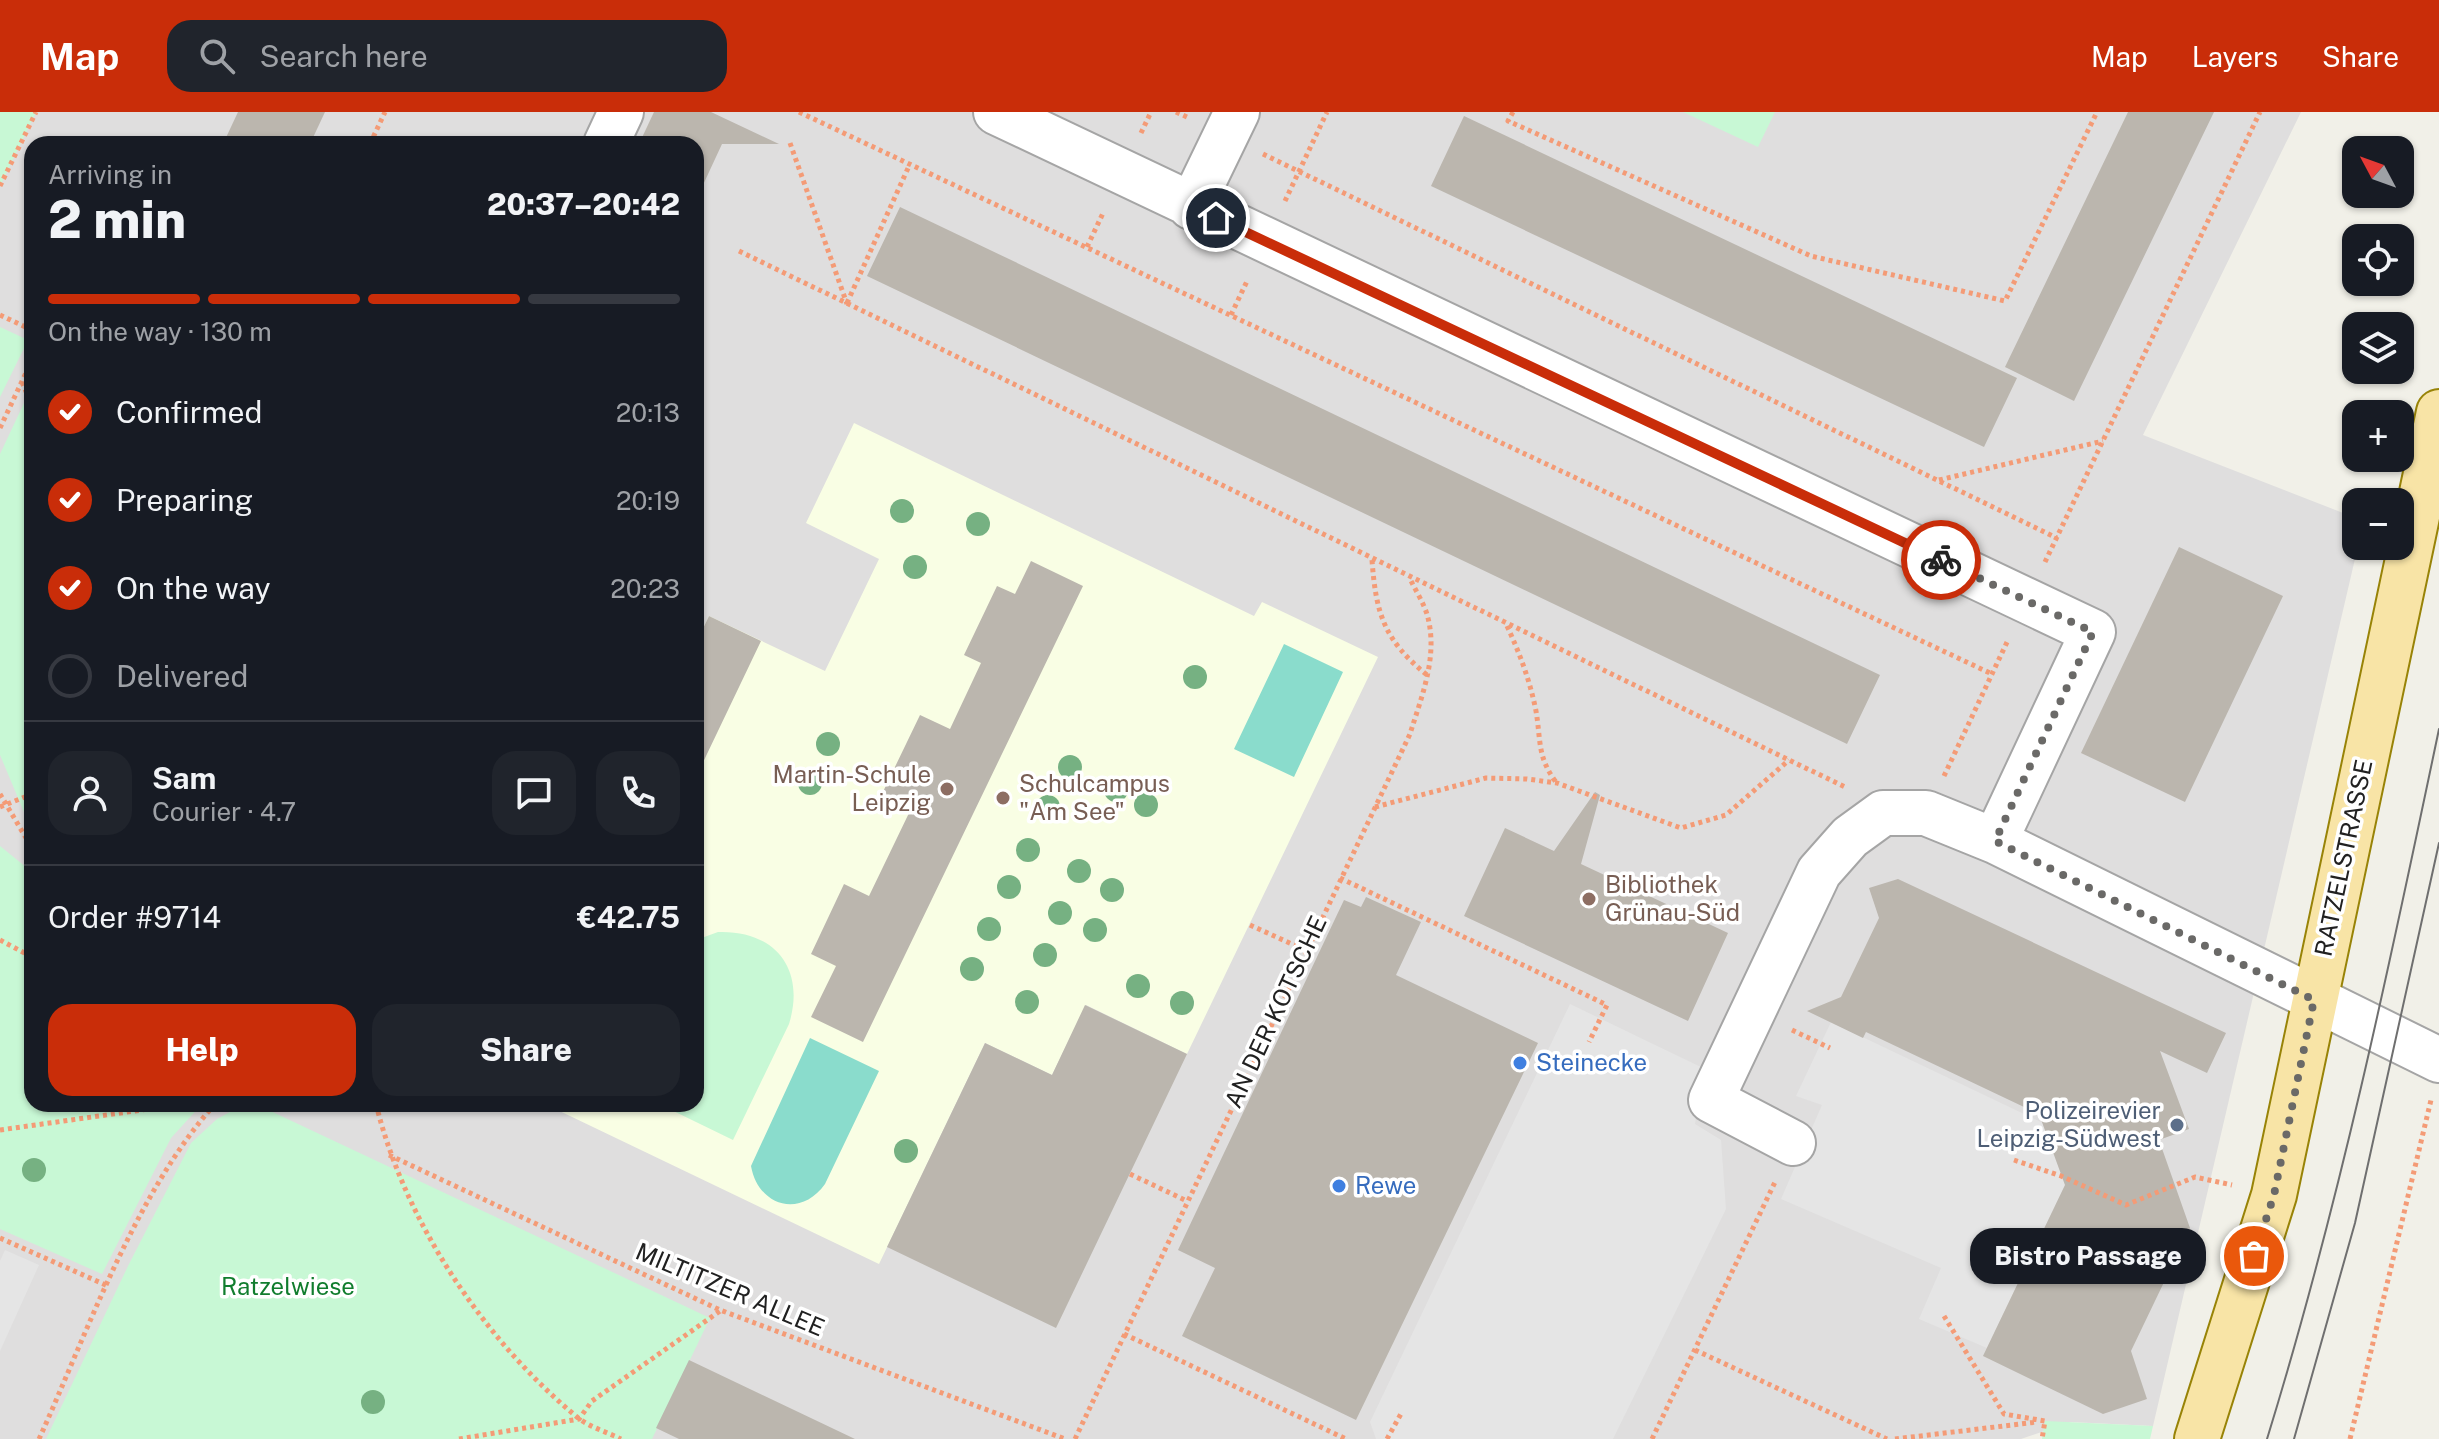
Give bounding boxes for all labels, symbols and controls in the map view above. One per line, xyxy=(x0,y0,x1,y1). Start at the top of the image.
search box xyxy=(167,20,727,92)
text: Map xyxy=(40,34,119,79)
icon: search xyxy=(195,34,239,78)
text: Search here xyxy=(259,38,428,74)
text: Map xyxy=(2091,40,2148,73)
text: Layers xyxy=(2192,40,2278,73)
text: Share xyxy=(2322,40,2399,73)
north arrow xyxy=(2342,136,2414,208)
map controls xyxy=(2342,136,2414,560)
text: Arriving in xyxy=(48,159,172,190)
pin xyxy=(1182,184,1250,252)
text: 20:37–20:42 xyxy=(487,186,680,222)
text: 2 min xyxy=(48,189,186,250)
icon: home xyxy=(1194,196,1238,240)
button: locate xyxy=(2342,224,2414,296)
button: layers xyxy=(2342,312,2414,384)
text: On the way · 130 m xyxy=(48,316,272,347)
icon: check xyxy=(48,390,92,434)
text: Confirmed xyxy=(116,394,262,430)
text: 20:13 xyxy=(616,397,680,428)
button: + xyxy=(2342,400,2414,472)
icon: check xyxy=(48,478,92,522)
text: Preparing xyxy=(116,482,253,518)
text: 20:19 xyxy=(616,485,680,516)
button: − xyxy=(2342,488,2414,560)
courier xyxy=(1901,520,1981,600)
icon: bike xyxy=(1919,538,1963,582)
icon: check xyxy=(48,566,92,610)
text: On the way xyxy=(116,570,270,606)
text: 20:23 xyxy=(610,573,680,604)
text: Delivered xyxy=(116,658,248,694)
button: person xyxy=(48,751,132,835)
button: chat xyxy=(492,751,576,835)
button: phone xyxy=(596,751,680,835)
street label: RATZELSTRASSE xyxy=(2309,757,2378,959)
text: Sam xyxy=(152,760,216,796)
place label: Martin-Schule Leipzig xyxy=(773,760,931,816)
place label: Schulcampus "Am See" xyxy=(1019,769,1170,825)
marker: Martin-Schule Leipzig xyxy=(938,780,956,798)
marker: Schulcampus "Am See" xyxy=(994,789,1012,807)
text: Courier · 4.7 xyxy=(152,796,296,827)
place label: Bibliothek Grünau-Süd xyxy=(1605,870,1740,926)
marker: Bibliothek Grünau-Süd xyxy=(1580,890,1598,908)
text: Order #9714 xyxy=(48,899,221,935)
text: €42.75 xyxy=(577,899,680,935)
street label: AN DER KOTSCHE xyxy=(1218,911,1332,1112)
button: Help xyxy=(48,1004,356,1096)
button: Share xyxy=(372,1004,680,1096)
place label: Steinecke xyxy=(1536,1048,1647,1076)
marker: Steinecke xyxy=(1511,1054,1529,1072)
place label: Polizeirevier Leipzig-Südwest xyxy=(1976,1096,2161,1152)
marker: Polizeirevier Leipzig-Südwest xyxy=(2168,1116,2186,1134)
place label: Rewe xyxy=(1355,1171,1416,1199)
marker: Rewe xyxy=(1330,1177,1348,1195)
pin xyxy=(2220,1222,2288,1290)
callout: Bistro Passage xyxy=(1970,1228,2206,1284)
icon: bag xyxy=(2232,1234,2276,1278)
street label: MILTITZER ALLEE xyxy=(632,1237,829,1341)
text: Bistro Passage xyxy=(1994,1240,2182,1271)
park label: Ratzelwiese xyxy=(221,1272,355,1300)

